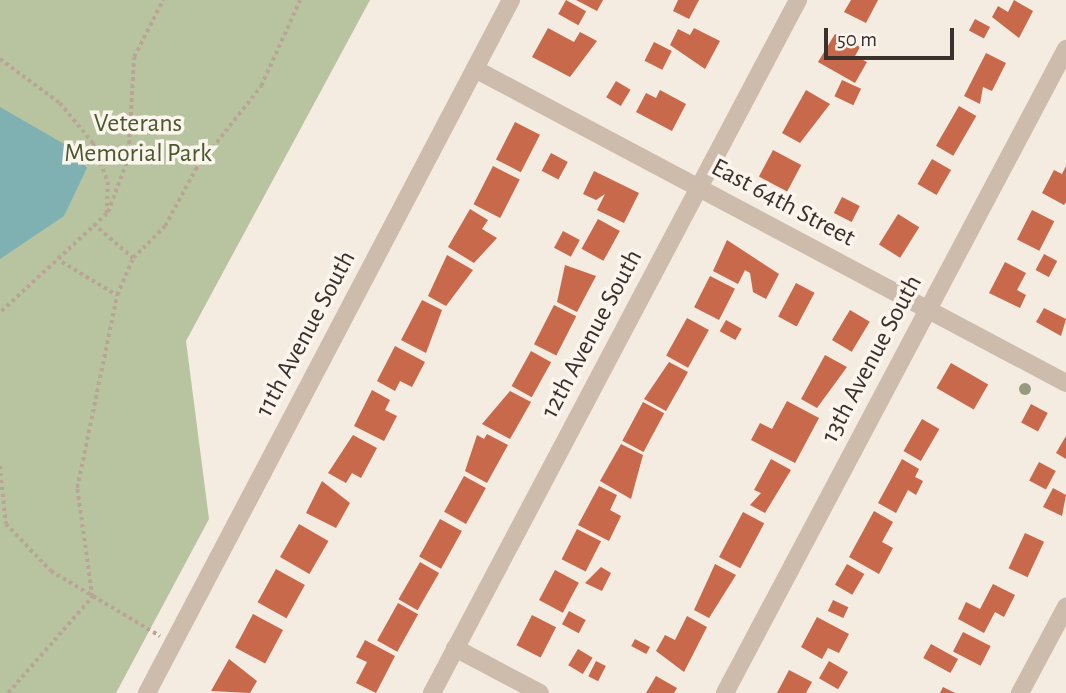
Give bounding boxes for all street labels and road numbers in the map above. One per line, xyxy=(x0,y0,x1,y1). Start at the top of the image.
street label: East 64th Street xyxy=(706,152,860,254)
street label: 12th Avenue South xyxy=(534,244,650,424)
street label: 11th Avenue South xyxy=(249,246,363,422)
street label: 13th Avenue South xyxy=(815,270,929,448)

